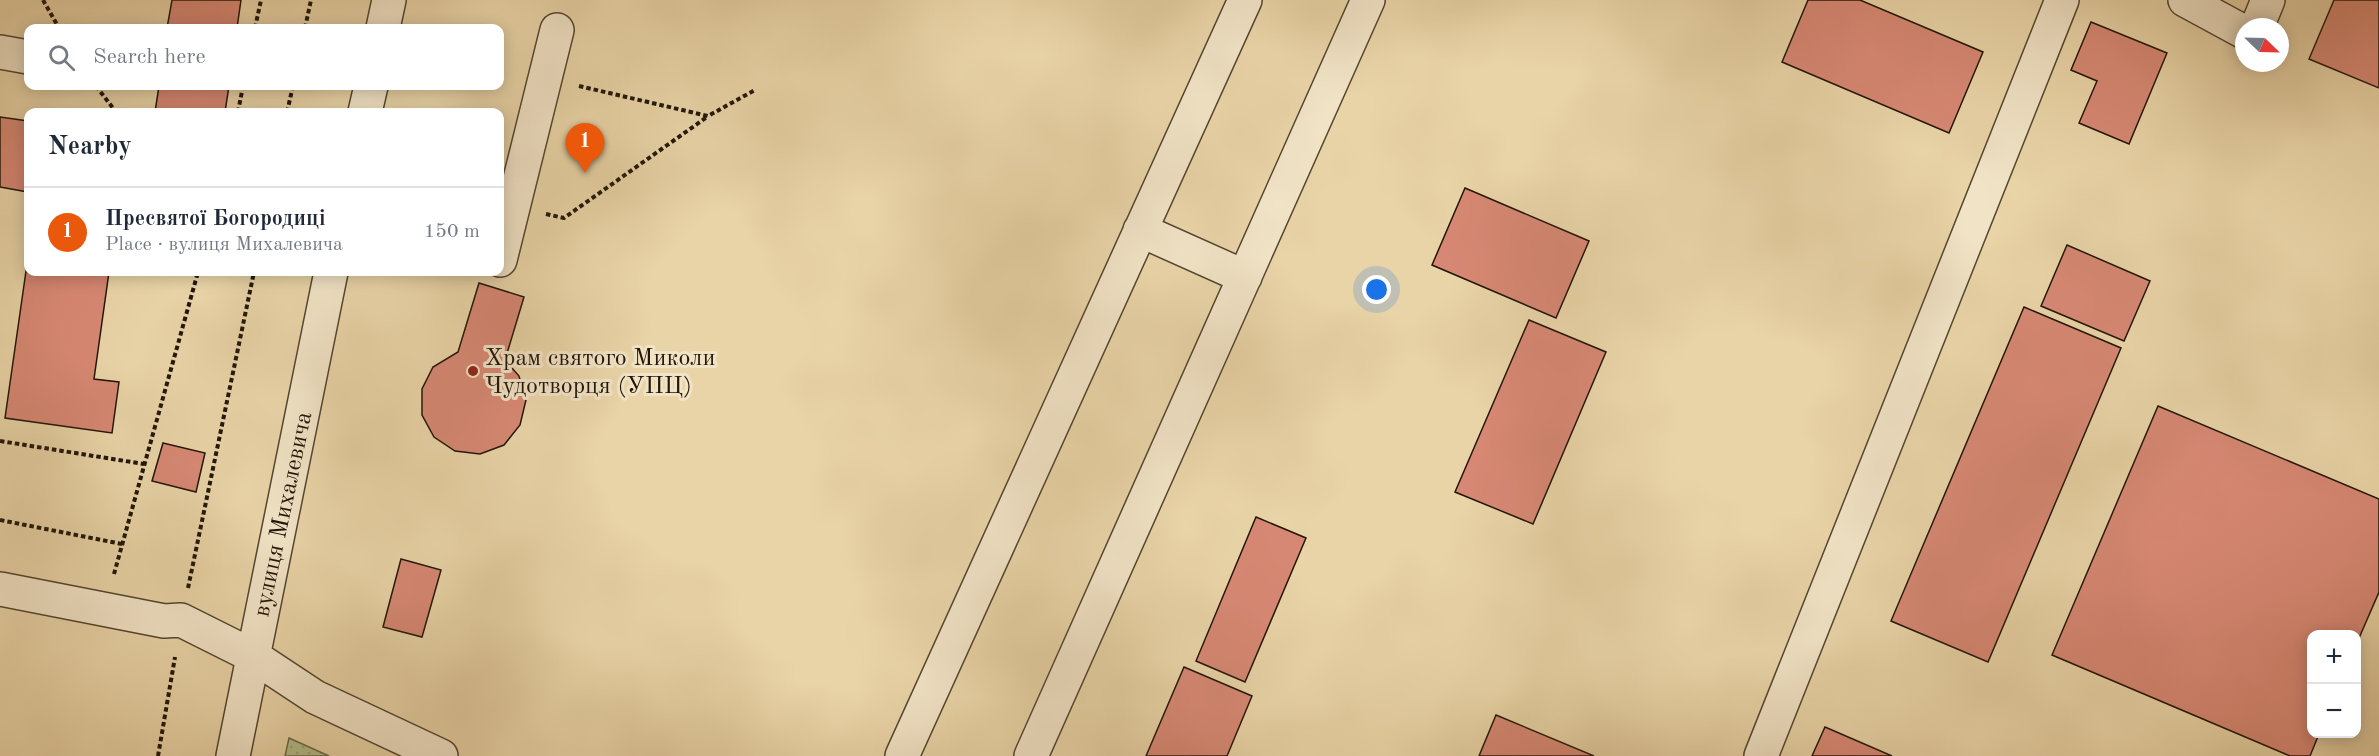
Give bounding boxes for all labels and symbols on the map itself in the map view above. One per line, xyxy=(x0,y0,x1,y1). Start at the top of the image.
north arrow xyxy=(2235,18,2289,72)
pin: 1 xyxy=(566,124,604,173)
your location xyxy=(1362,275,1391,304)
place label: Храм святого Миколи Чудотворця (УПЦ) xyxy=(485,347,715,399)
marker: Храм святого Миколи Чудотворця (УПЦ) xyxy=(466,364,480,378)
street label: вулиця Михалевича xyxy=(250,410,317,619)

